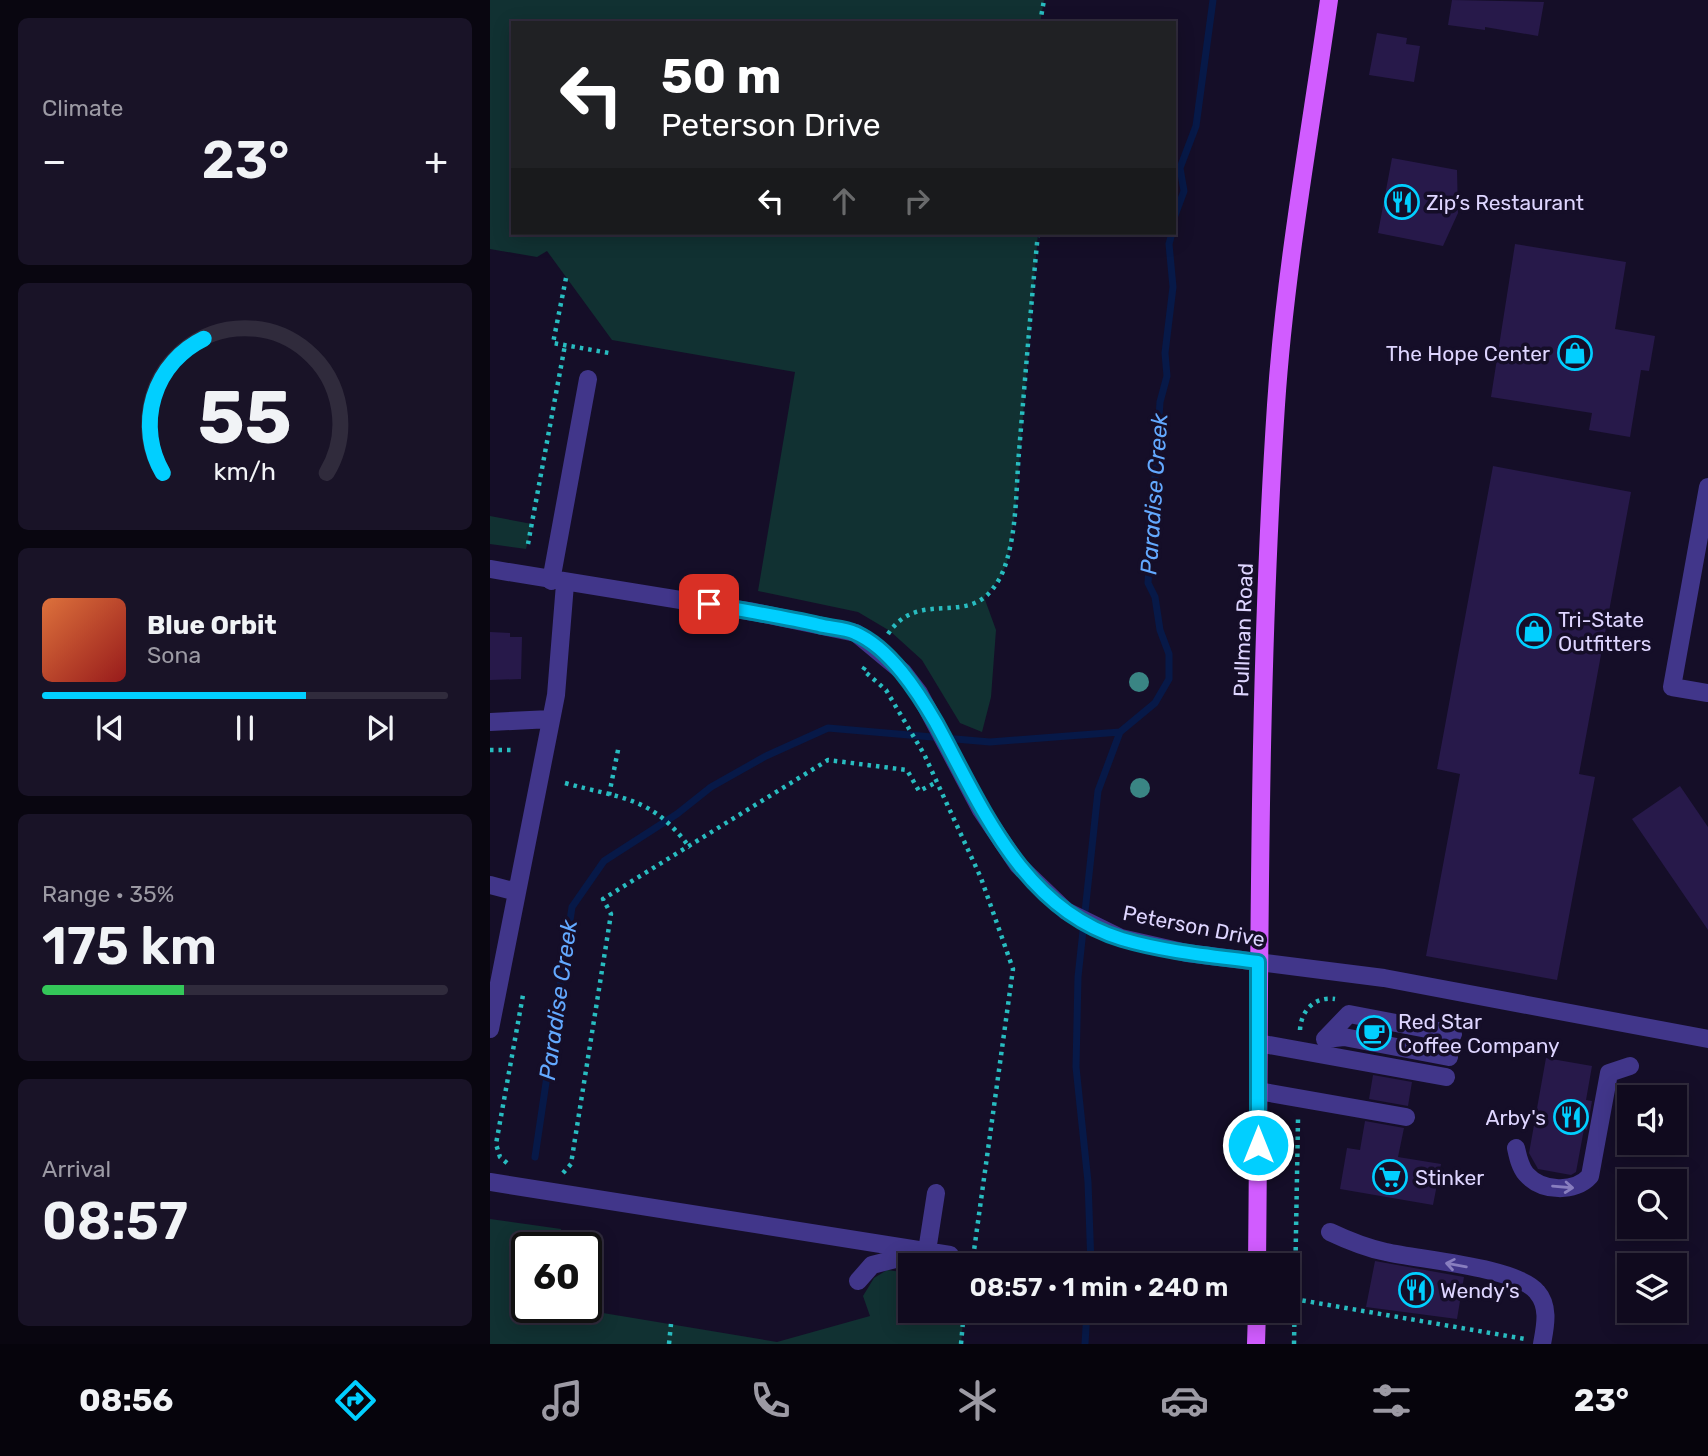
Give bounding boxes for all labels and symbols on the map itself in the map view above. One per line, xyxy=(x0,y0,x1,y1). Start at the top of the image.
restaurant icon: Zip’s Restaurant xyxy=(1383,183,1421,221)
place label: Zip’s Restaurant xyxy=(1426,190,1584,215)
shop icon: The Hope Center xyxy=(1556,334,1594,372)
place label: The Hope Center xyxy=(1386,341,1550,366)
water label: Paradise Creek xyxy=(1134,411,1174,576)
street label: Pullman Road xyxy=(1228,562,1258,698)
pin xyxy=(679,574,739,634)
place label: Tri-State Outfitters xyxy=(1558,607,1651,656)
shop icon: Tri-State Outfitters xyxy=(1515,612,1553,650)
street label: Peterson Drive xyxy=(1121,900,1267,952)
water label: Paradise Creek xyxy=(533,917,583,1082)
place label: Red Star Coffee Company xyxy=(1398,1009,1560,1058)
cafe icon: Red Star Coffee Company xyxy=(1355,1014,1393,1052)
restaurant icon: Arby's xyxy=(1552,1098,1590,1136)
place label: Arby's xyxy=(1485,1105,1546,1130)
position arrow xyxy=(1221,1108,1295,1182)
supermarket icon: Stinker xyxy=(1371,1158,1409,1196)
place label: Stinker xyxy=(1415,1165,1484,1190)
one-way arrow xyxy=(1551,1181,1574,1194)
speed limit sign: 60 xyxy=(511,1232,602,1323)
one-way arrow xyxy=(1445,1258,1468,1272)
restaurant icon: Wendy's xyxy=(1397,1271,1435,1309)
place label: Wendy's xyxy=(1440,1278,1520,1303)

